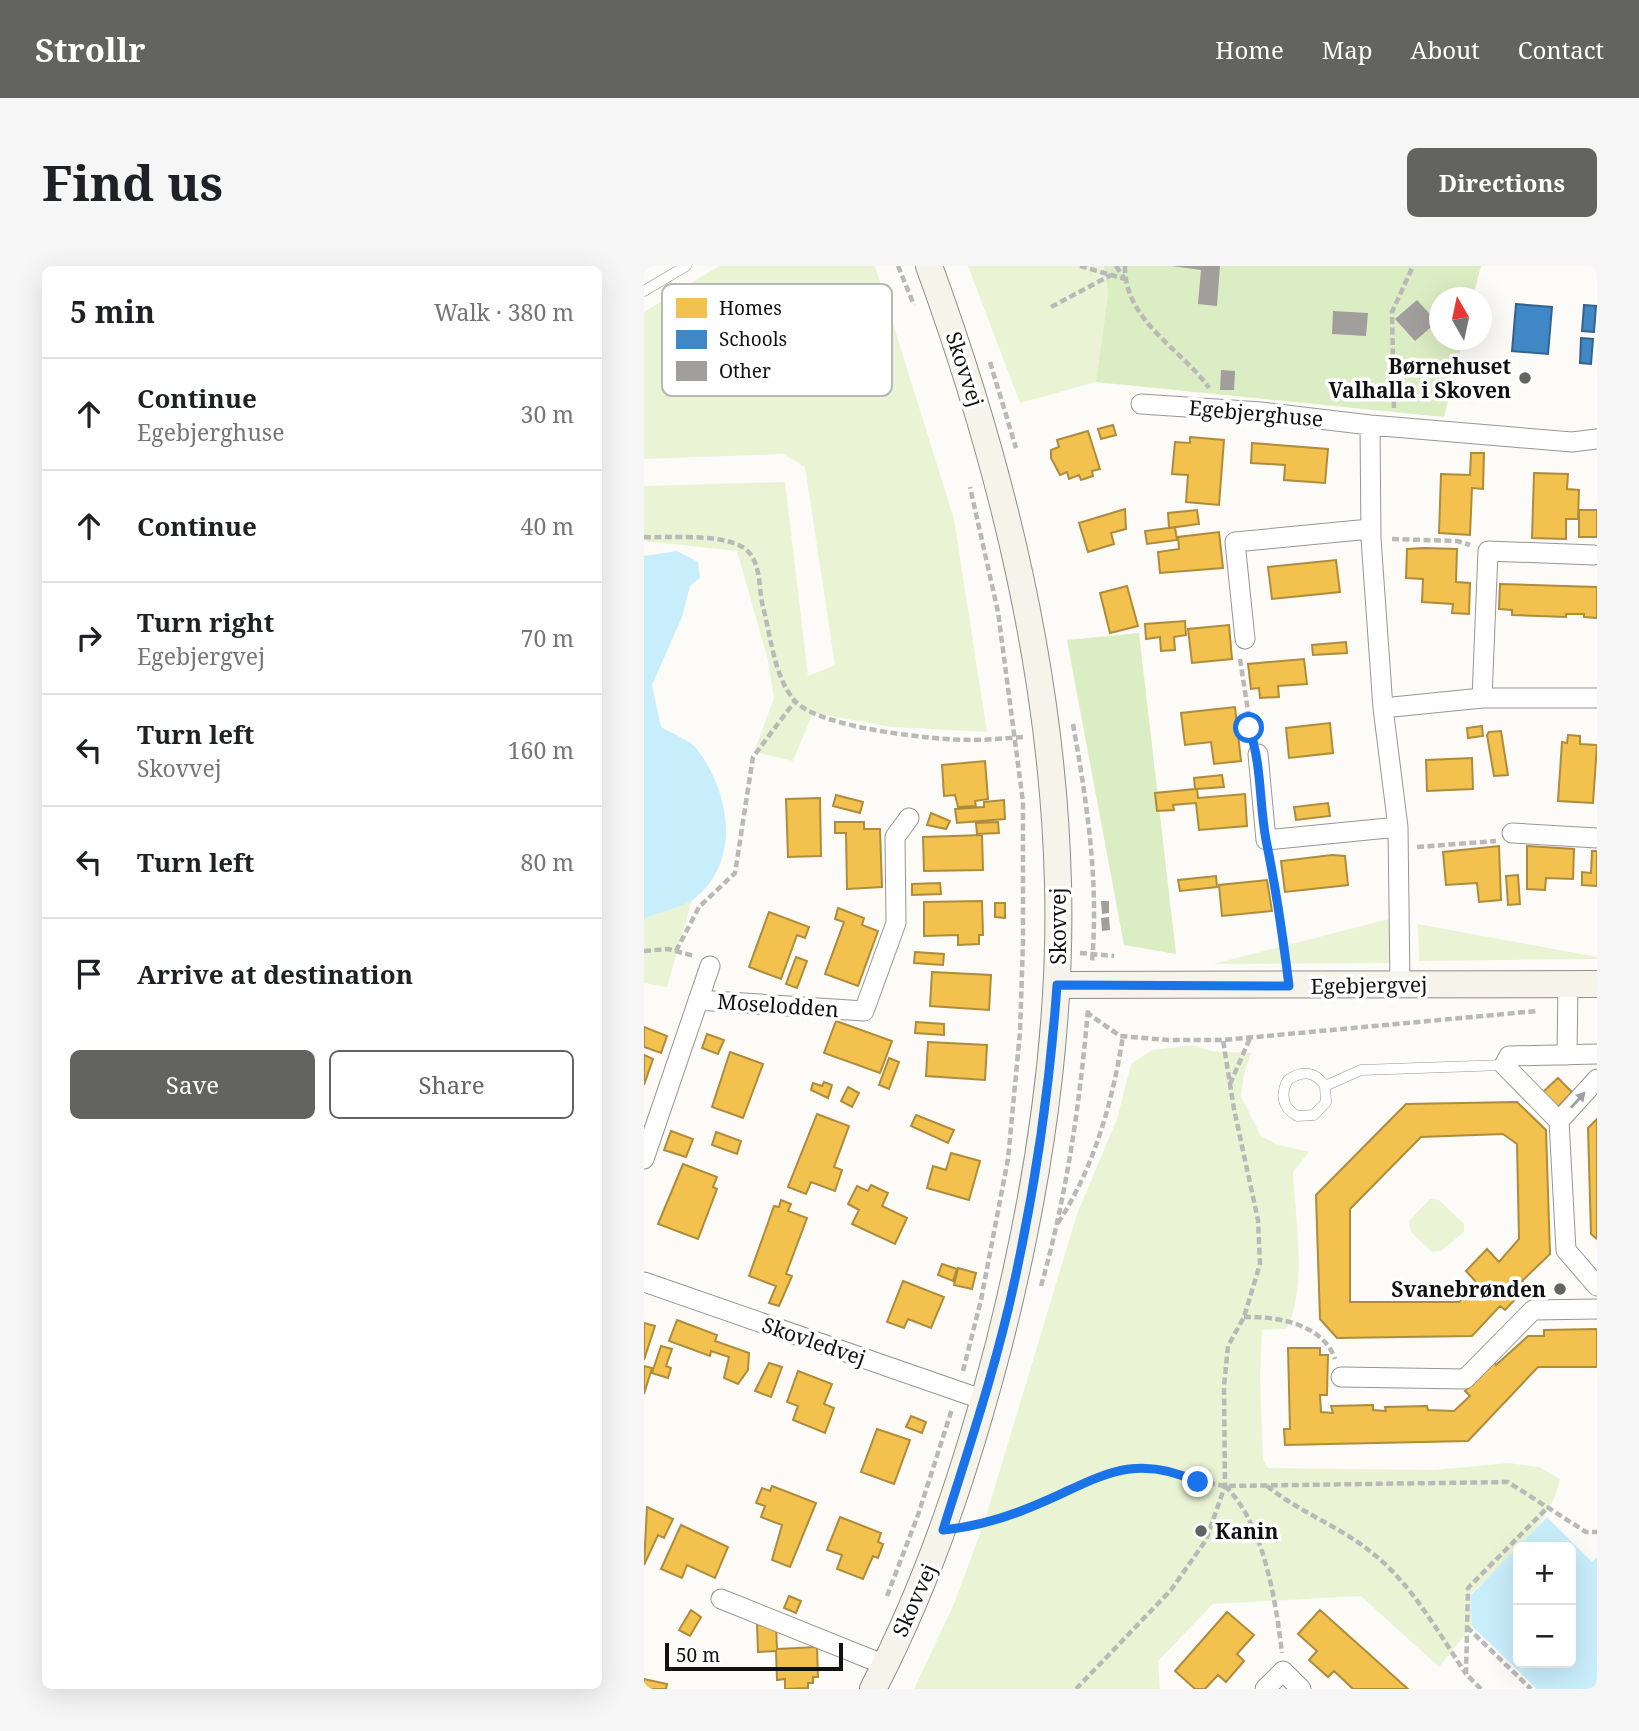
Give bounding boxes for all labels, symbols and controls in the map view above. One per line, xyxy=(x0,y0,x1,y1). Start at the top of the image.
text: Strollr xyxy=(35,27,145,72)
text: Home xyxy=(1215,33,1284,66)
text: Map xyxy=(1322,33,1373,66)
text: About xyxy=(1411,33,1480,66)
text: Contact xyxy=(1518,33,1604,66)
button: Directions xyxy=(1407,148,1597,217)
text: Find us xyxy=(42,149,223,215)
legend xyxy=(662,284,892,396)
north arrow xyxy=(1429,287,1492,350)
text: 5 min xyxy=(70,291,155,332)
text: Homes xyxy=(719,295,782,321)
text: Walk · 380 m xyxy=(434,296,574,328)
text: Schools xyxy=(719,326,787,352)
street label: Skovvej xyxy=(940,328,990,410)
place label: Børnehuset Valhalla i Skoven xyxy=(1329,352,1511,404)
text: Other xyxy=(719,358,771,384)
marker: Børnehuset Valhalla i Skoven xyxy=(1517,370,1533,386)
text: Continue xyxy=(137,380,257,416)
street label: Egebjerghuse xyxy=(1188,393,1324,433)
icon: ahead xyxy=(70,395,108,433)
text: 30 m xyxy=(521,398,574,430)
text: Egebjerghuse xyxy=(137,416,284,448)
icon: ahead xyxy=(70,507,108,545)
text: Continue xyxy=(137,508,257,544)
text: 40 m xyxy=(521,510,574,542)
text: Turn right xyxy=(137,604,274,640)
icon: right xyxy=(70,619,108,657)
text: 70 m xyxy=(521,622,574,654)
text: Egebjergvej xyxy=(137,640,265,672)
route start xyxy=(1233,712,1264,743)
text: Turn left xyxy=(137,716,254,752)
icon: left xyxy=(70,731,108,769)
text: 160 m xyxy=(508,734,574,766)
text: Skovvej xyxy=(137,752,222,784)
icon: left xyxy=(70,843,108,881)
text: Turn left xyxy=(137,844,254,880)
text: 80 m xyxy=(521,846,574,878)
street label: Skovvej xyxy=(1044,887,1072,965)
icon: arrive xyxy=(70,955,108,993)
text: Arrive at destination xyxy=(137,956,413,992)
street label: Egebjergvej xyxy=(1310,970,1428,1000)
street label: Moselodden xyxy=(716,987,840,1023)
button: Save xyxy=(70,1050,315,1119)
button: Share xyxy=(329,1050,574,1119)
one-way arrow xyxy=(1570,1091,1586,1109)
place label: Svanebrønden xyxy=(1391,1275,1546,1303)
marker: Svanebrønden xyxy=(1552,1281,1568,1297)
street label: Skovledvej xyxy=(758,1310,870,1372)
route end xyxy=(1182,1466,1213,1497)
place label: Kanin xyxy=(1215,1517,1278,1545)
marker: Kanin xyxy=(1193,1523,1209,1539)
map controls xyxy=(1513,1542,1576,1668)
button: + xyxy=(1513,1542,1576,1605)
street label: Skovvej xyxy=(885,1559,943,1641)
button: − xyxy=(1513,1605,1576,1668)
scale bar xyxy=(665,1640,844,1672)
text: 50 m xyxy=(676,1642,720,1668)

